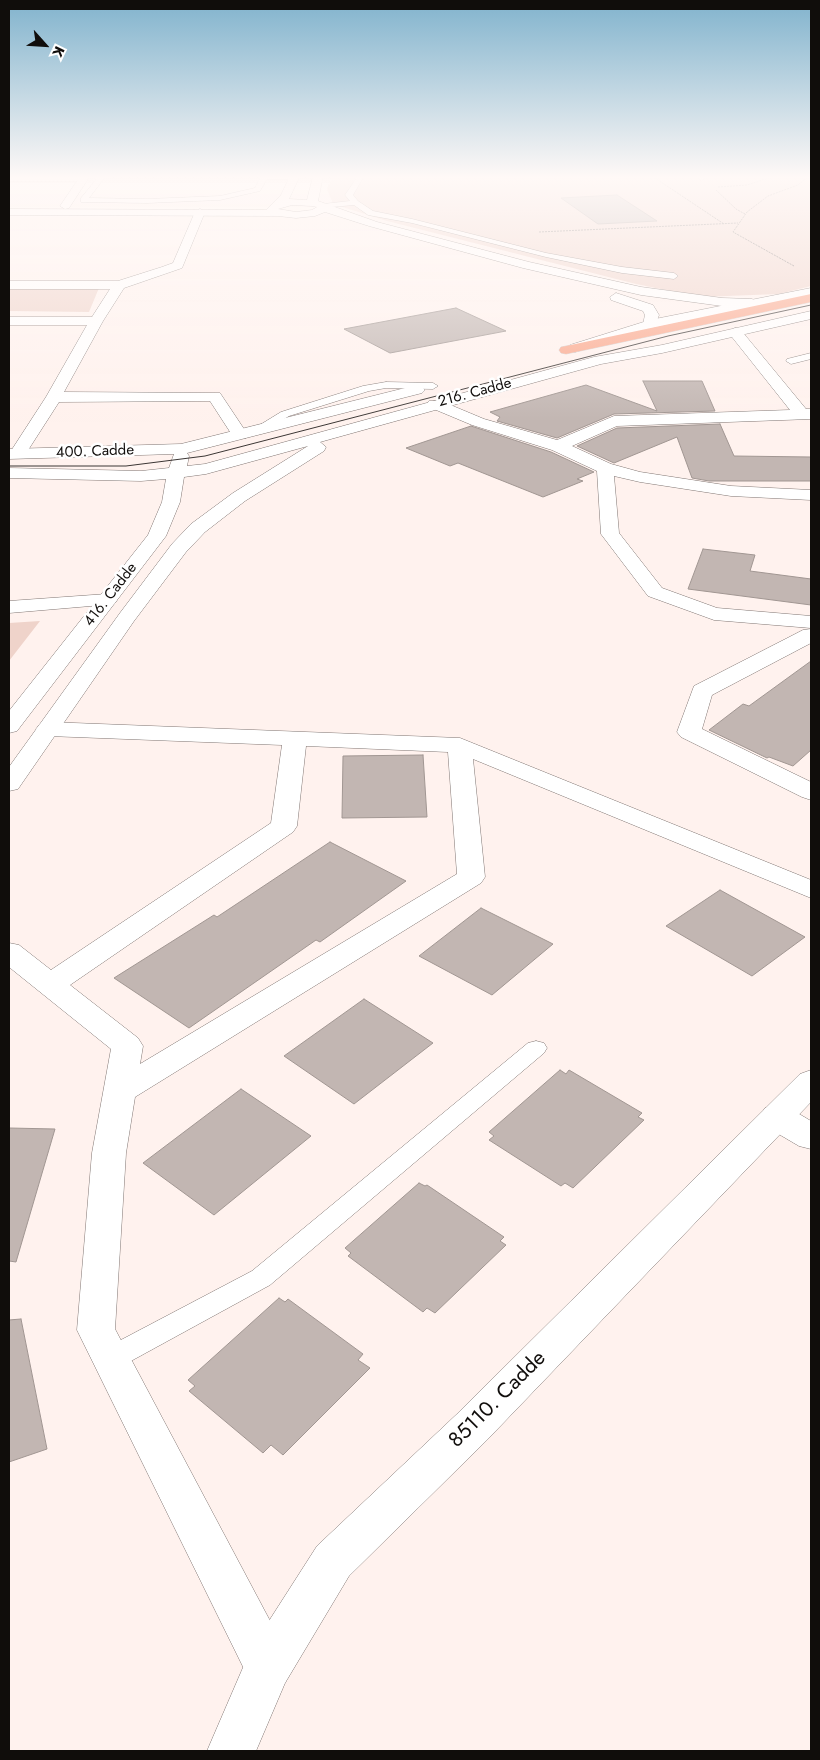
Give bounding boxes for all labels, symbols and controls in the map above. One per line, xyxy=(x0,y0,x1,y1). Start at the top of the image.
north arrow xyxy=(20,20,70,70)
text: K xyxy=(47,43,70,60)
street label: 216. Cadde xyxy=(436,375,514,411)
street label: 400. Cadde xyxy=(56,442,134,462)
street label: 416. Cadde xyxy=(81,560,141,630)
street label: 85110. Cadde xyxy=(444,1346,552,1454)

